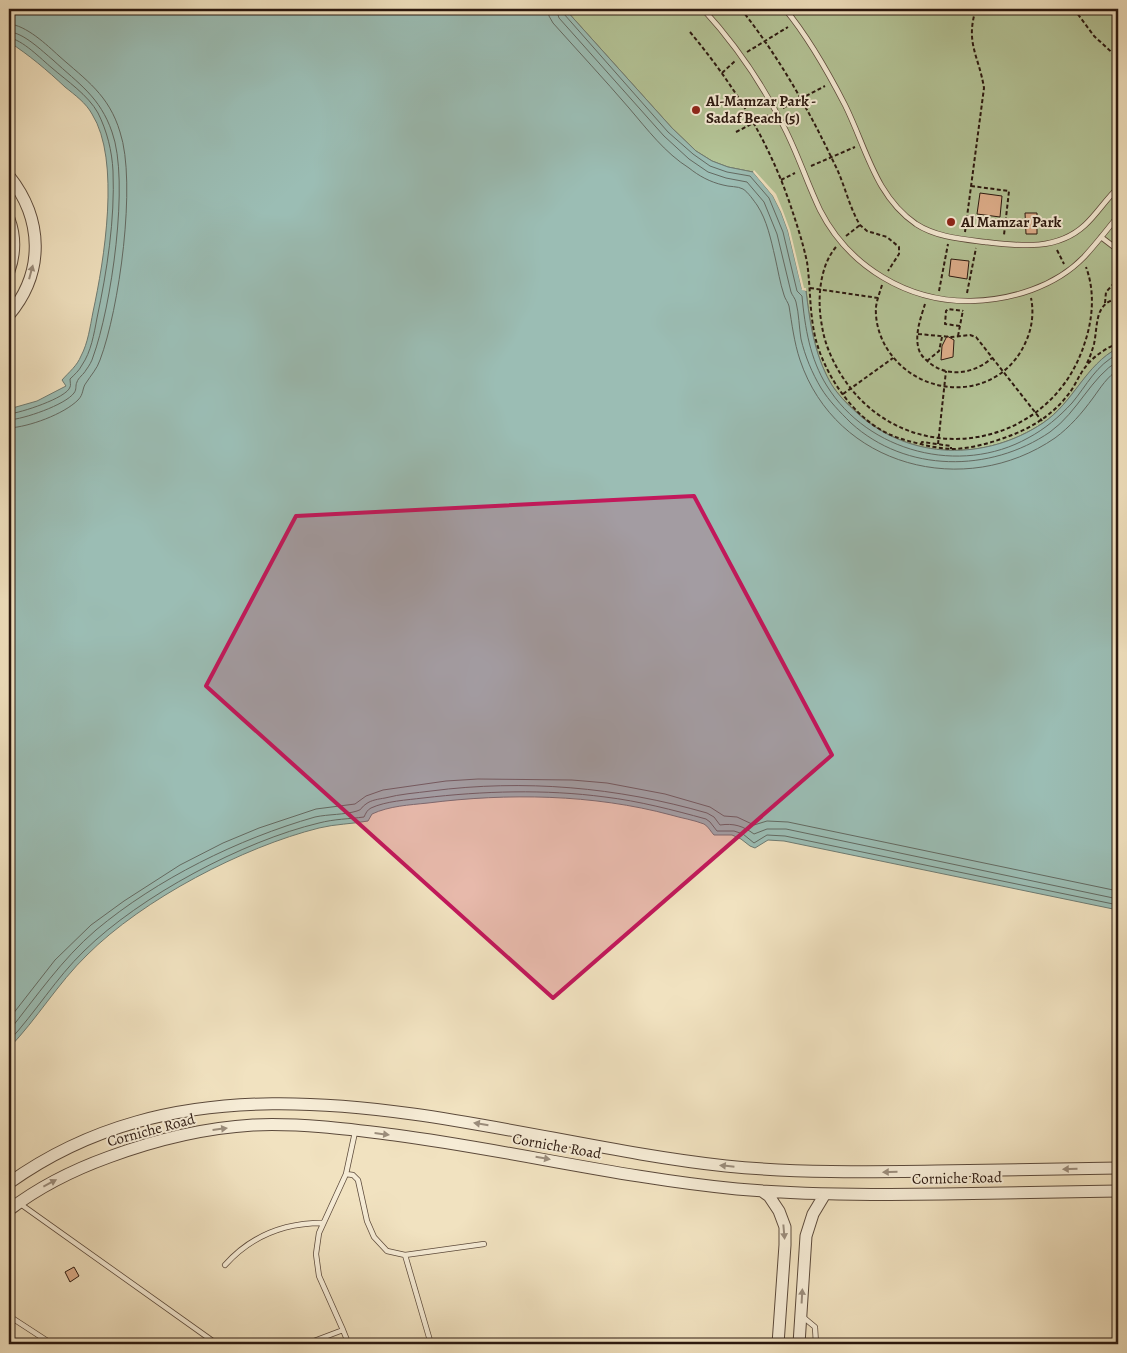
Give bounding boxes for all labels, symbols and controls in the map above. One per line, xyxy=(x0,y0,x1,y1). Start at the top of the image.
place label: Al-Mamzar Park - Sadaf Beach (5) xyxy=(705,91,816,128)
marker: Al-Mamzar Park - Sadaf Beach (5) xyxy=(690,104,702,116)
place label: Al Mamzar Park xyxy=(960,212,1062,232)
marker: Al Mamzar Park xyxy=(945,216,957,228)
one-way arrow xyxy=(28,265,36,280)
street label: Corniche Road xyxy=(105,1108,198,1151)
one-way arrow xyxy=(472,1120,488,1128)
one-way arrow xyxy=(212,1125,228,1133)
street label: Corniche Road xyxy=(511,1128,604,1164)
one-way arrow xyxy=(374,1130,390,1138)
one-way arrow xyxy=(535,1155,551,1163)
one-way arrow xyxy=(719,1162,735,1170)
one-way arrow xyxy=(1061,1165,1077,1173)
street label: Corniche Road xyxy=(912,1167,1003,1189)
one-way arrow xyxy=(881,1168,897,1176)
one-way arrow xyxy=(43,1179,56,1188)
one-way arrow xyxy=(781,1225,789,1241)
one-way arrow xyxy=(799,1287,807,1303)

